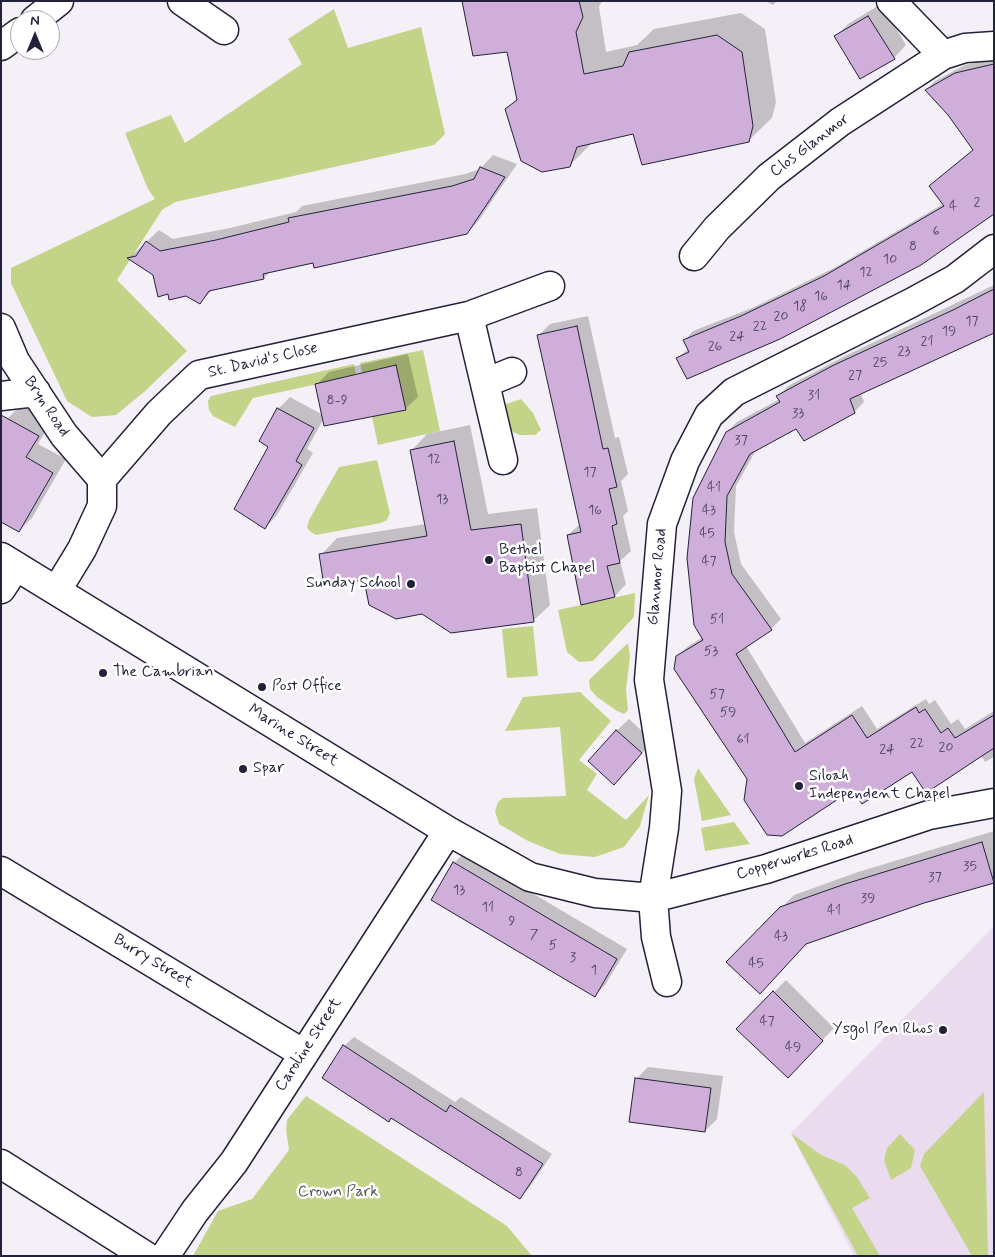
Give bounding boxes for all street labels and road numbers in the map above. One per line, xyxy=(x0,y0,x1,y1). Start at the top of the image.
street label: Clos Glanmor xyxy=(767,110,853,182)
street label: St. David's Close xyxy=(206,339,320,383)
street label: Bryn Road xyxy=(19,373,73,441)
street label: Glanmor Road xyxy=(644,528,672,626)
street label: Marine Street xyxy=(244,701,342,771)
street label: Copperworks Road xyxy=(734,831,856,885)
street label: Burry Street xyxy=(110,931,196,993)
street label: Caroline Street xyxy=(272,995,346,1095)

